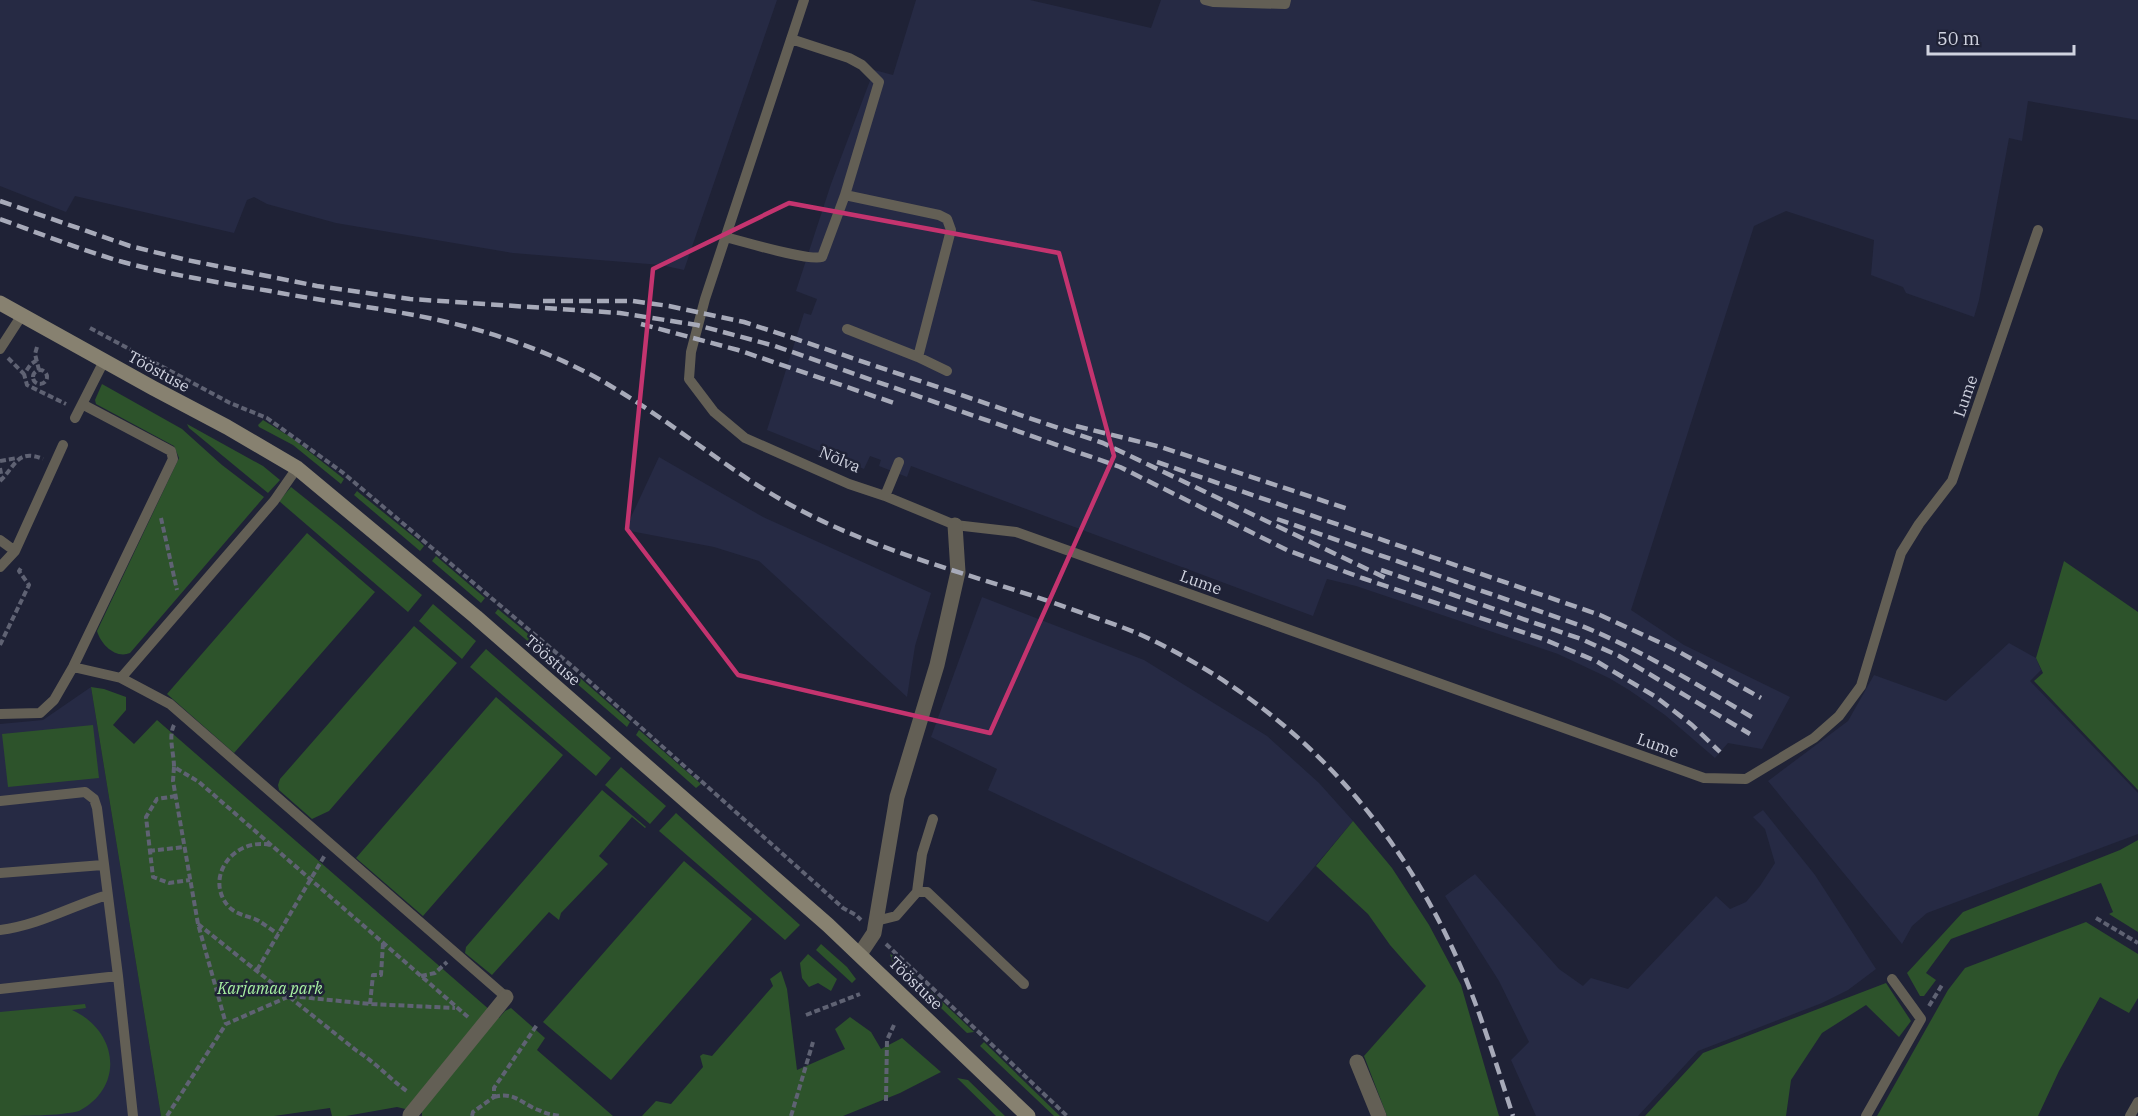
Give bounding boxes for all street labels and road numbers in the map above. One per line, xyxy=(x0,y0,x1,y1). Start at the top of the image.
street label: Tööstuse xyxy=(125,346,193,396)
street label: Lume xyxy=(1949,372,1981,420)
street label: Nõlva xyxy=(816,441,864,477)
street label: Lume xyxy=(1177,565,1225,599)
street label: Tööstuse xyxy=(521,630,585,690)
street label: Lume xyxy=(1634,728,1682,762)
street label: Tööstuse xyxy=(885,952,947,1014)

